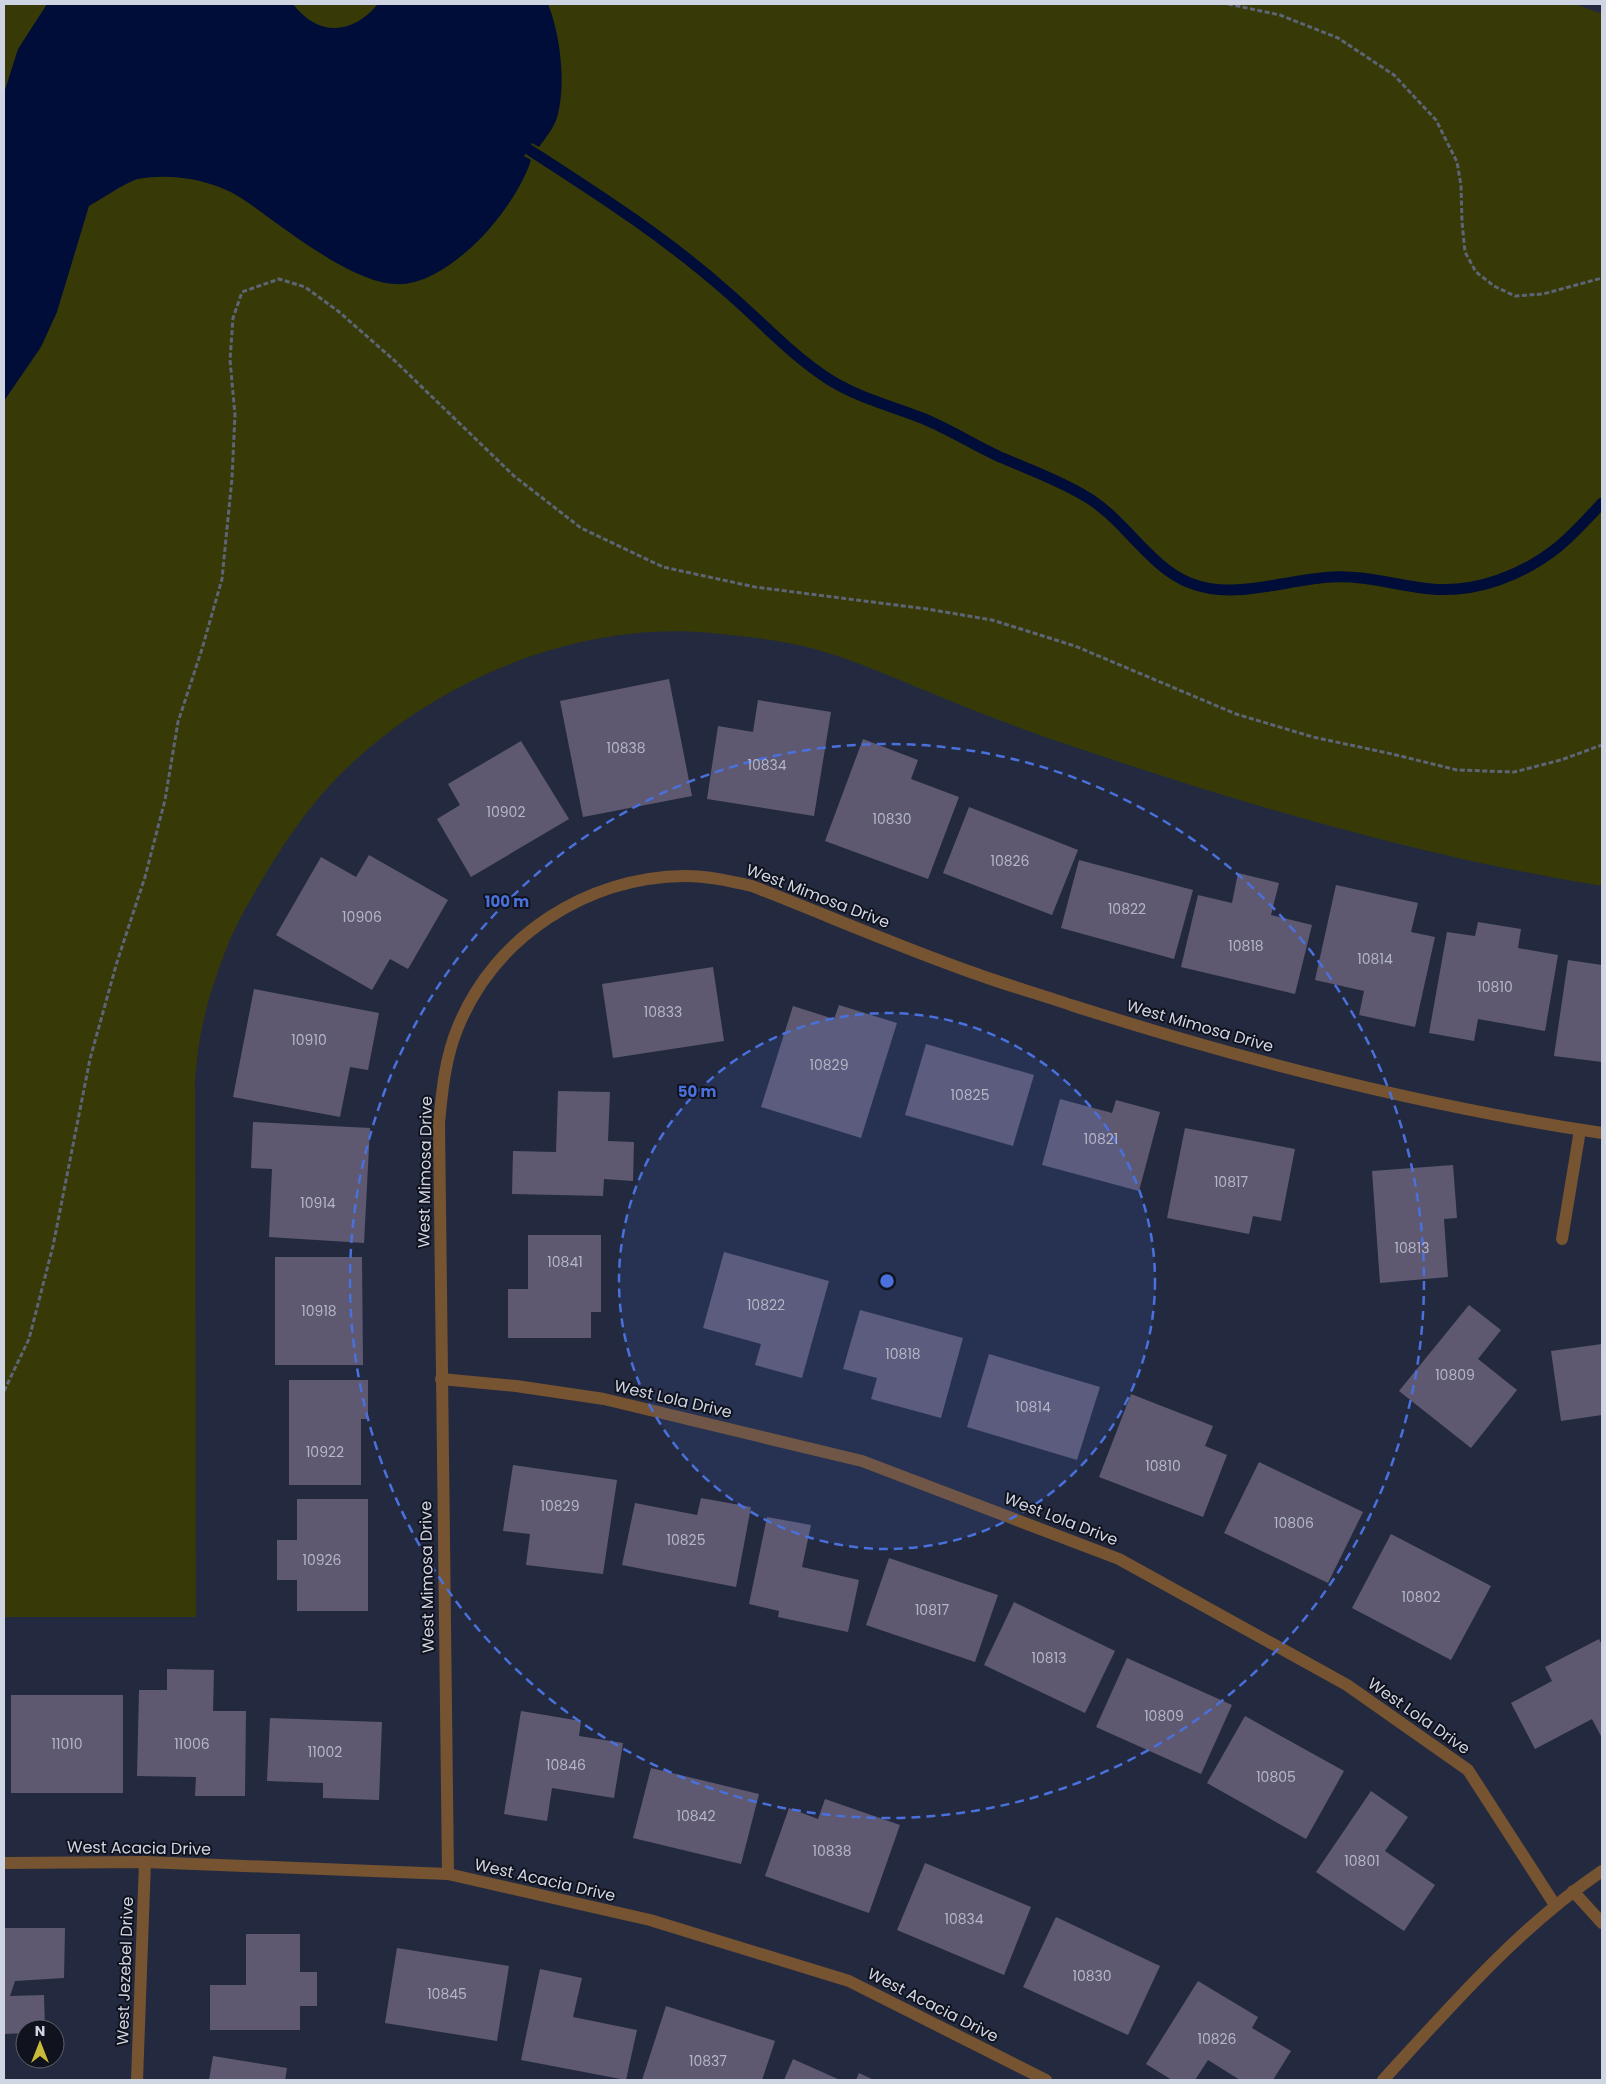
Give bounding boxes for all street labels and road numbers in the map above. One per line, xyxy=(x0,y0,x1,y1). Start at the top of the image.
street label: West Mimosa Drive xyxy=(743,858,893,934)
street label: West Mimosa Drive xyxy=(1124,994,1276,1058)
street label: West Mimosa Drive xyxy=(412,1096,438,1248)
street label: West Lola Drive xyxy=(612,1374,734,1424)
street label: West Lola Drive xyxy=(1001,1487,1121,1551)
street label: West Mimosa Drive xyxy=(414,1501,440,1653)
street label: West Lola Drive xyxy=(1363,1672,1475,1760)
street label: West Acacia Drive xyxy=(67,1835,211,1861)
street label: West Acacia Drive xyxy=(472,1853,618,1907)
street label: West Jezebel Drive xyxy=(111,1896,139,2046)
street label: West Acacia Drive xyxy=(864,1962,1003,2048)

